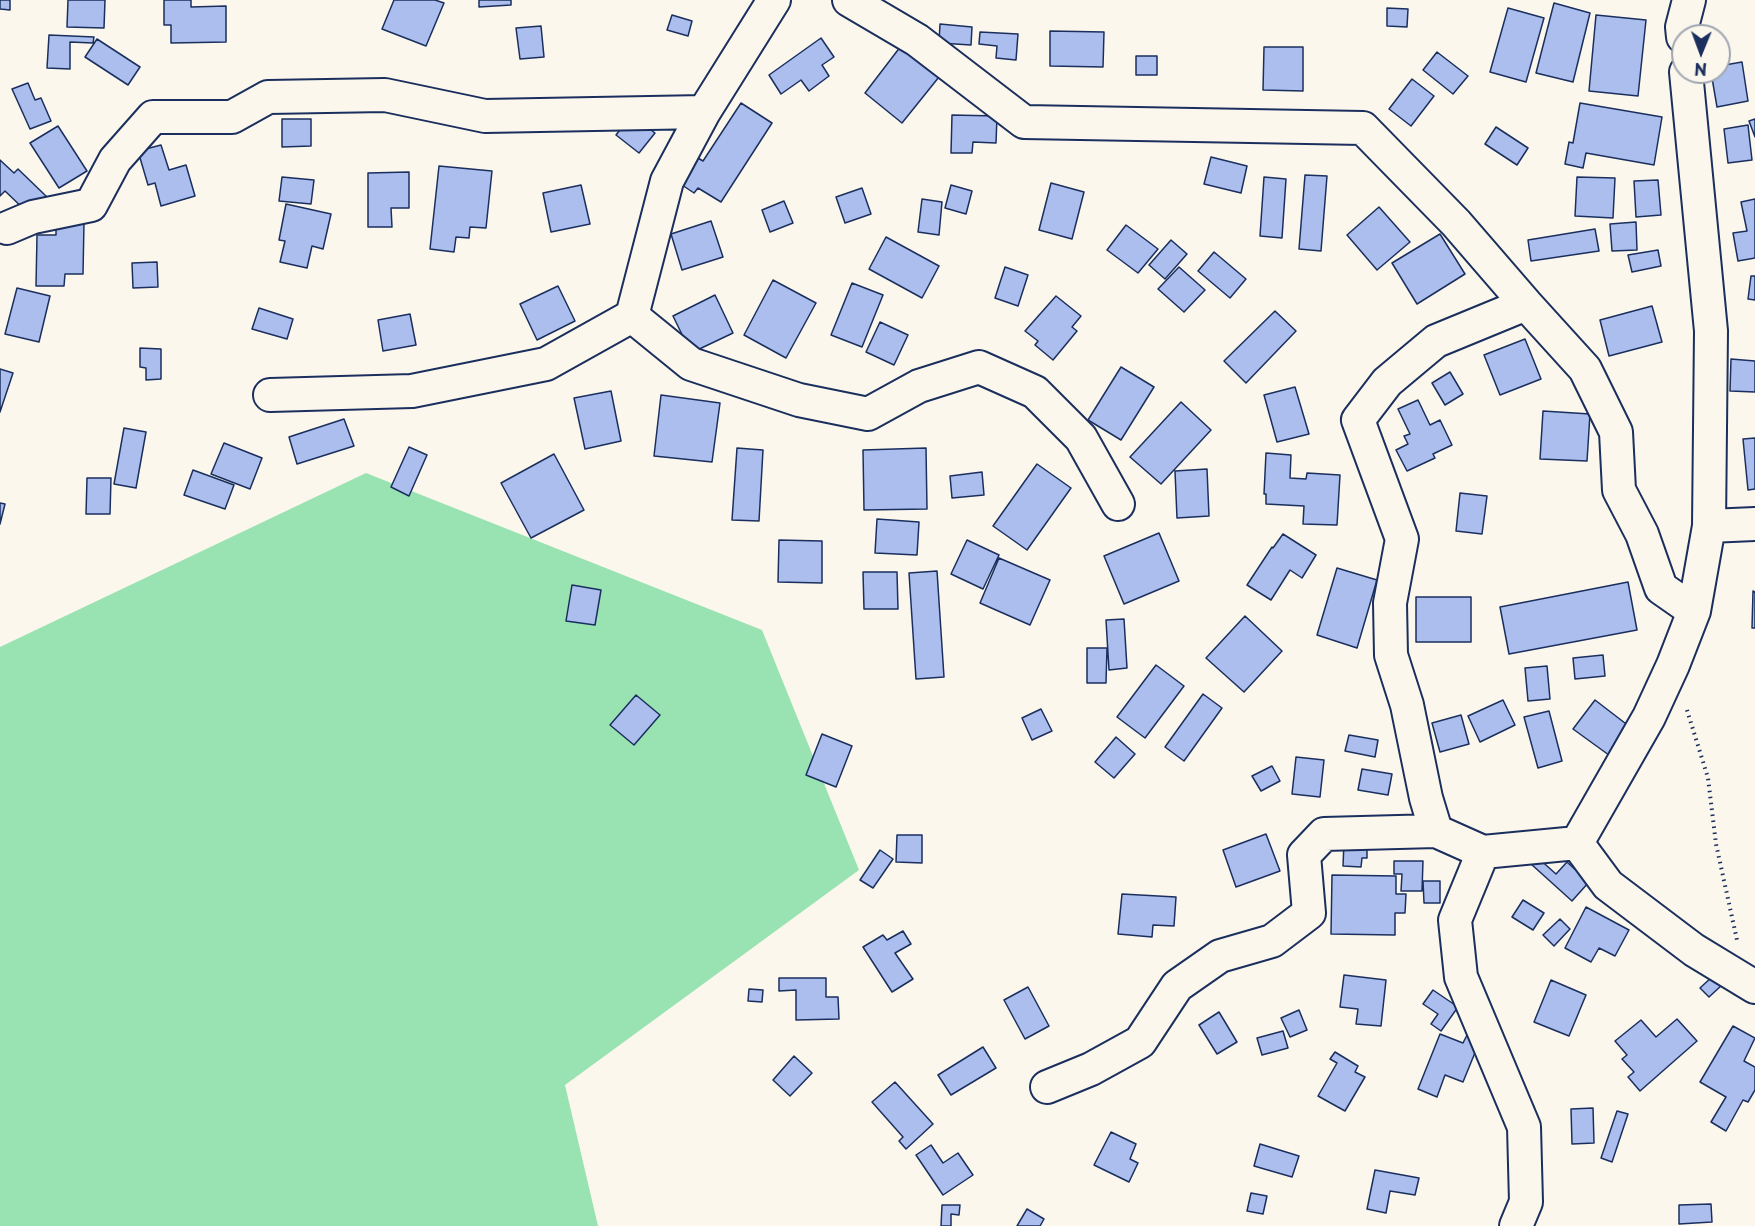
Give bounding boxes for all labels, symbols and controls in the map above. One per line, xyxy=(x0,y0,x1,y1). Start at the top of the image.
north arrow xyxy=(1671,24,1731,84)
text: N xyxy=(1694,58,1707,82)

